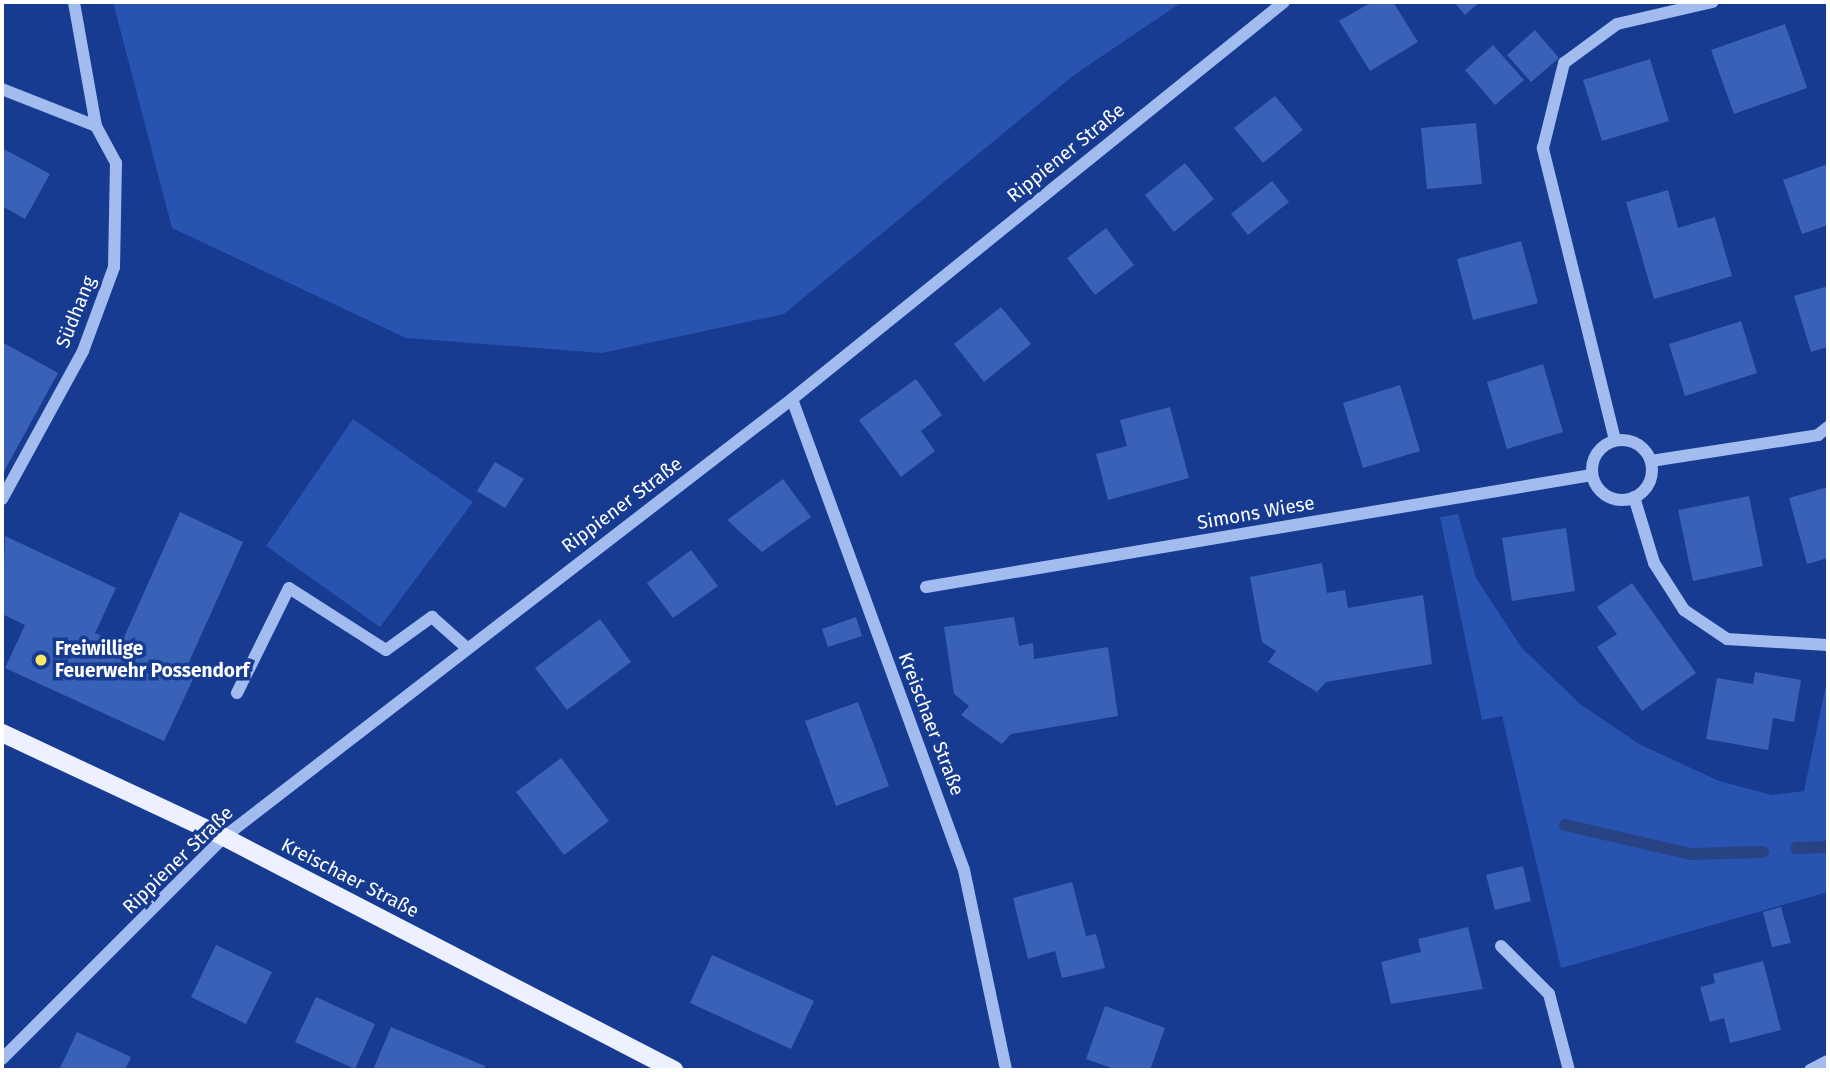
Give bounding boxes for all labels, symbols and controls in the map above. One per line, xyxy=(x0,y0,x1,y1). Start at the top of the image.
street label: Rippiener Straße xyxy=(1003,99,1129,207)
street label: Südhang xyxy=(51,273,101,351)
street label: Rippiener Straße xyxy=(557,452,687,558)
street label: Simons Wiese xyxy=(1196,491,1316,535)
place label: Freiwillige Feuerwehr Possendorf xyxy=(55,638,249,682)
street label: Kreischaer Straße xyxy=(893,649,969,799)
marker: Freiwillige Feuerwehr Possendorf xyxy=(33,652,49,668)
street label: Rippiener Straße xyxy=(118,801,238,919)
street label: Kreischaer Straße xyxy=(277,833,423,923)

